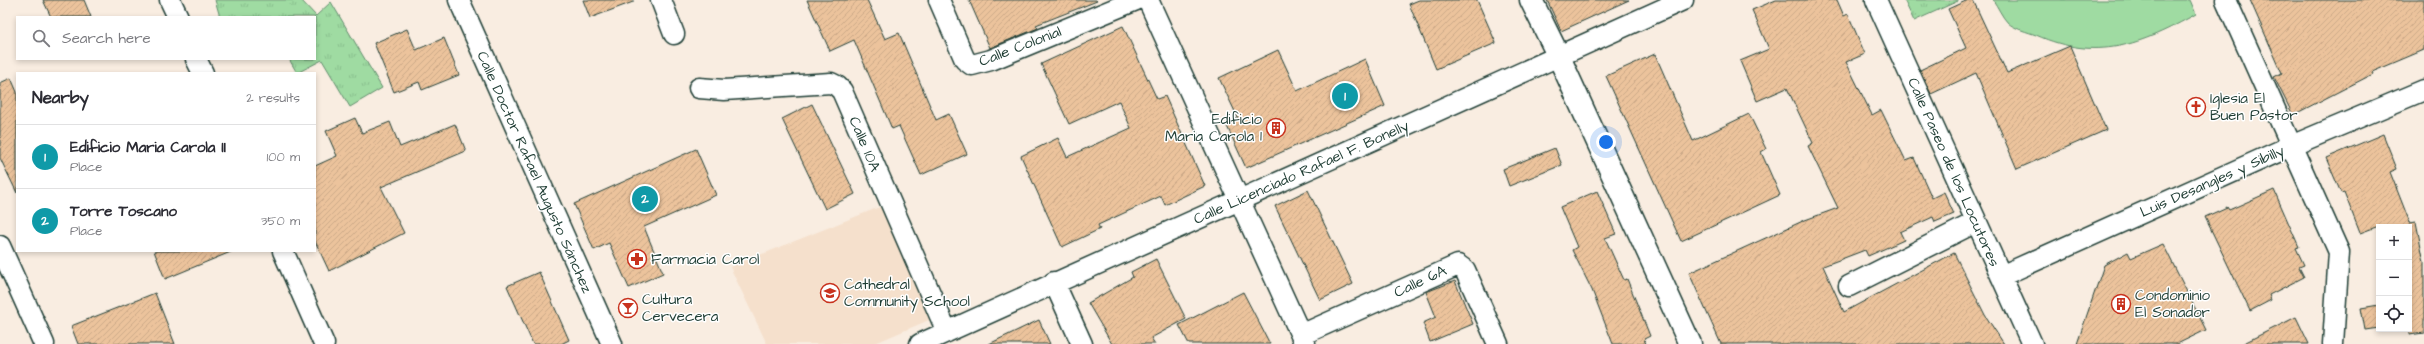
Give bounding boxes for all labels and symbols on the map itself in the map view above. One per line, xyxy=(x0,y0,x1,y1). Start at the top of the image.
street label: Calle Colonial xyxy=(976,21,1064,72)
street label: Calle Doctor Rafael Augusto Sánchez xyxy=(471,48,598,297)
street label: Calle Paseo de los Locutores xyxy=(1902,74,2005,270)
pin: 1 xyxy=(1332,81,1358,111)
place label: Iglesia El Buen Pastor xyxy=(2210,88,2297,126)
church icon: Iglesia El Buen Pastor xyxy=(2185,96,2207,118)
place label: Edificio Maria Carola 1 xyxy=(1165,109,1263,147)
street label: Calle 10A xyxy=(844,113,886,175)
street label: Calle Licenciado Rafael F. Bonelly xyxy=(1190,115,1413,231)
building icon: Edificio Maria Carola 1 xyxy=(1265,117,1287,139)
your location xyxy=(1596,132,1616,152)
street label: Luis Desangles y Sibilly xyxy=(2137,140,2288,224)
pin: 2 xyxy=(632,184,658,214)
pharmacy icon: Farmacia Carol xyxy=(626,248,648,270)
place label: Farmacia Carol xyxy=(651,249,759,270)
street label: Calle 6A xyxy=(1390,260,1450,303)
place label: Cathedral Community School xyxy=(844,274,970,313)
school or university icon: Cathedral Community School xyxy=(819,282,841,304)
place label: Condominio El Sonador xyxy=(2135,285,2210,323)
place label: Cultura Cervecera xyxy=(642,289,719,327)
building icon: Condominio El Sonador xyxy=(2110,293,2132,315)
bar icon: Cultura Cervecera xyxy=(617,297,639,319)

